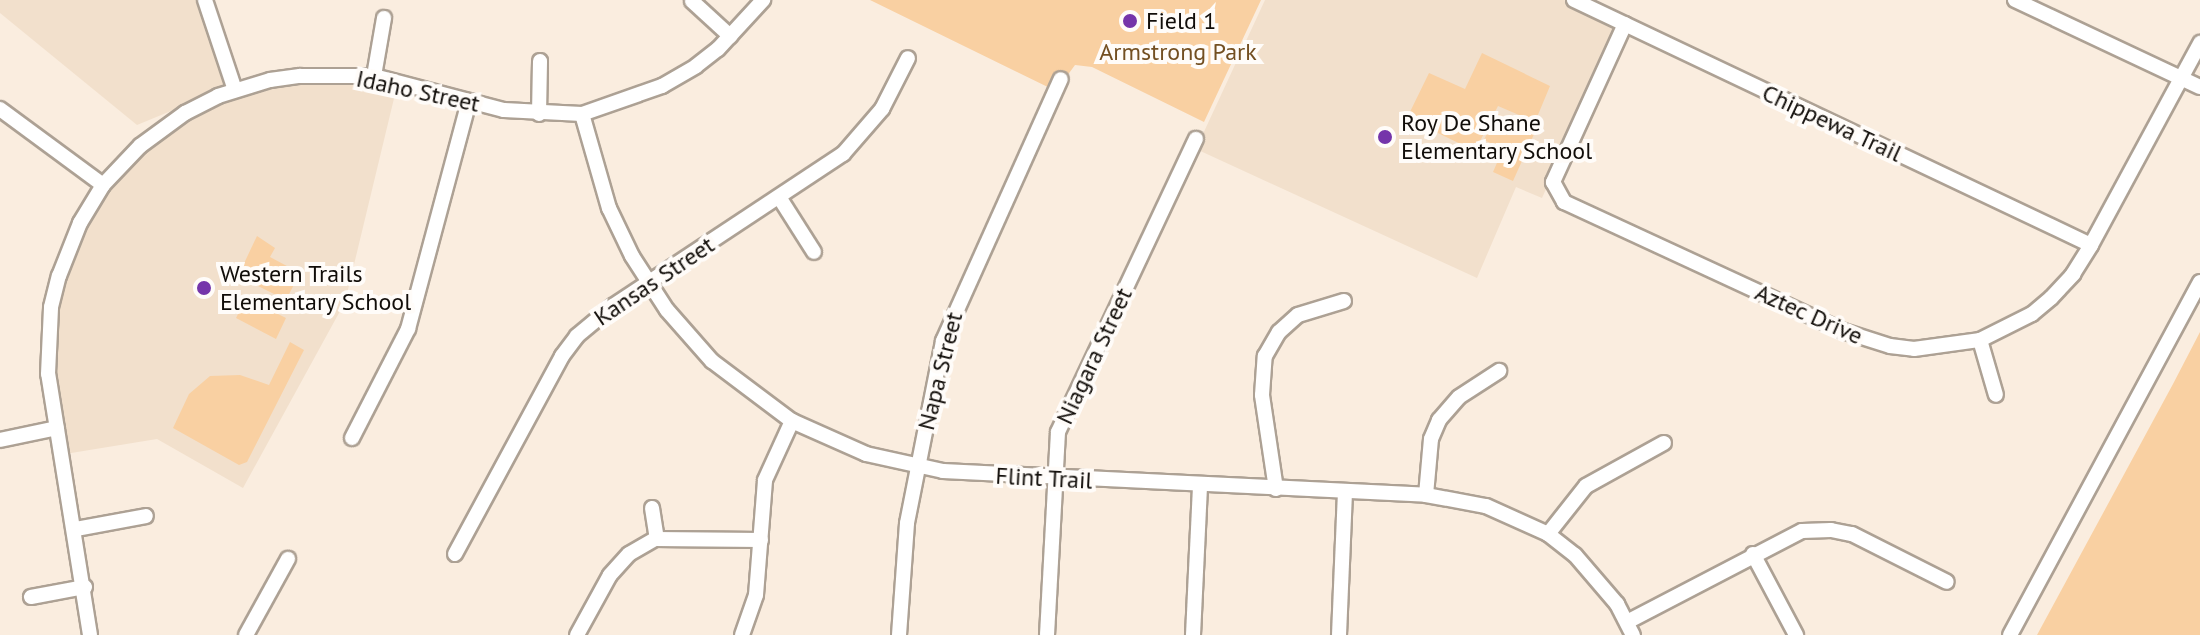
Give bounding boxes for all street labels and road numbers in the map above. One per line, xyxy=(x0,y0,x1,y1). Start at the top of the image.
street label: Idaho Street xyxy=(354,64,482,118)
street label: Chippewa Trail xyxy=(1757,78,1907,168)
street label: Kansas Street xyxy=(588,230,720,332)
street label: Aztec Drive xyxy=(1751,277,1867,351)
street label: Niagara Street xyxy=(1050,283,1138,429)
street label: Napa Street xyxy=(911,309,969,433)
street label: Flint Trail xyxy=(994,461,1094,495)

